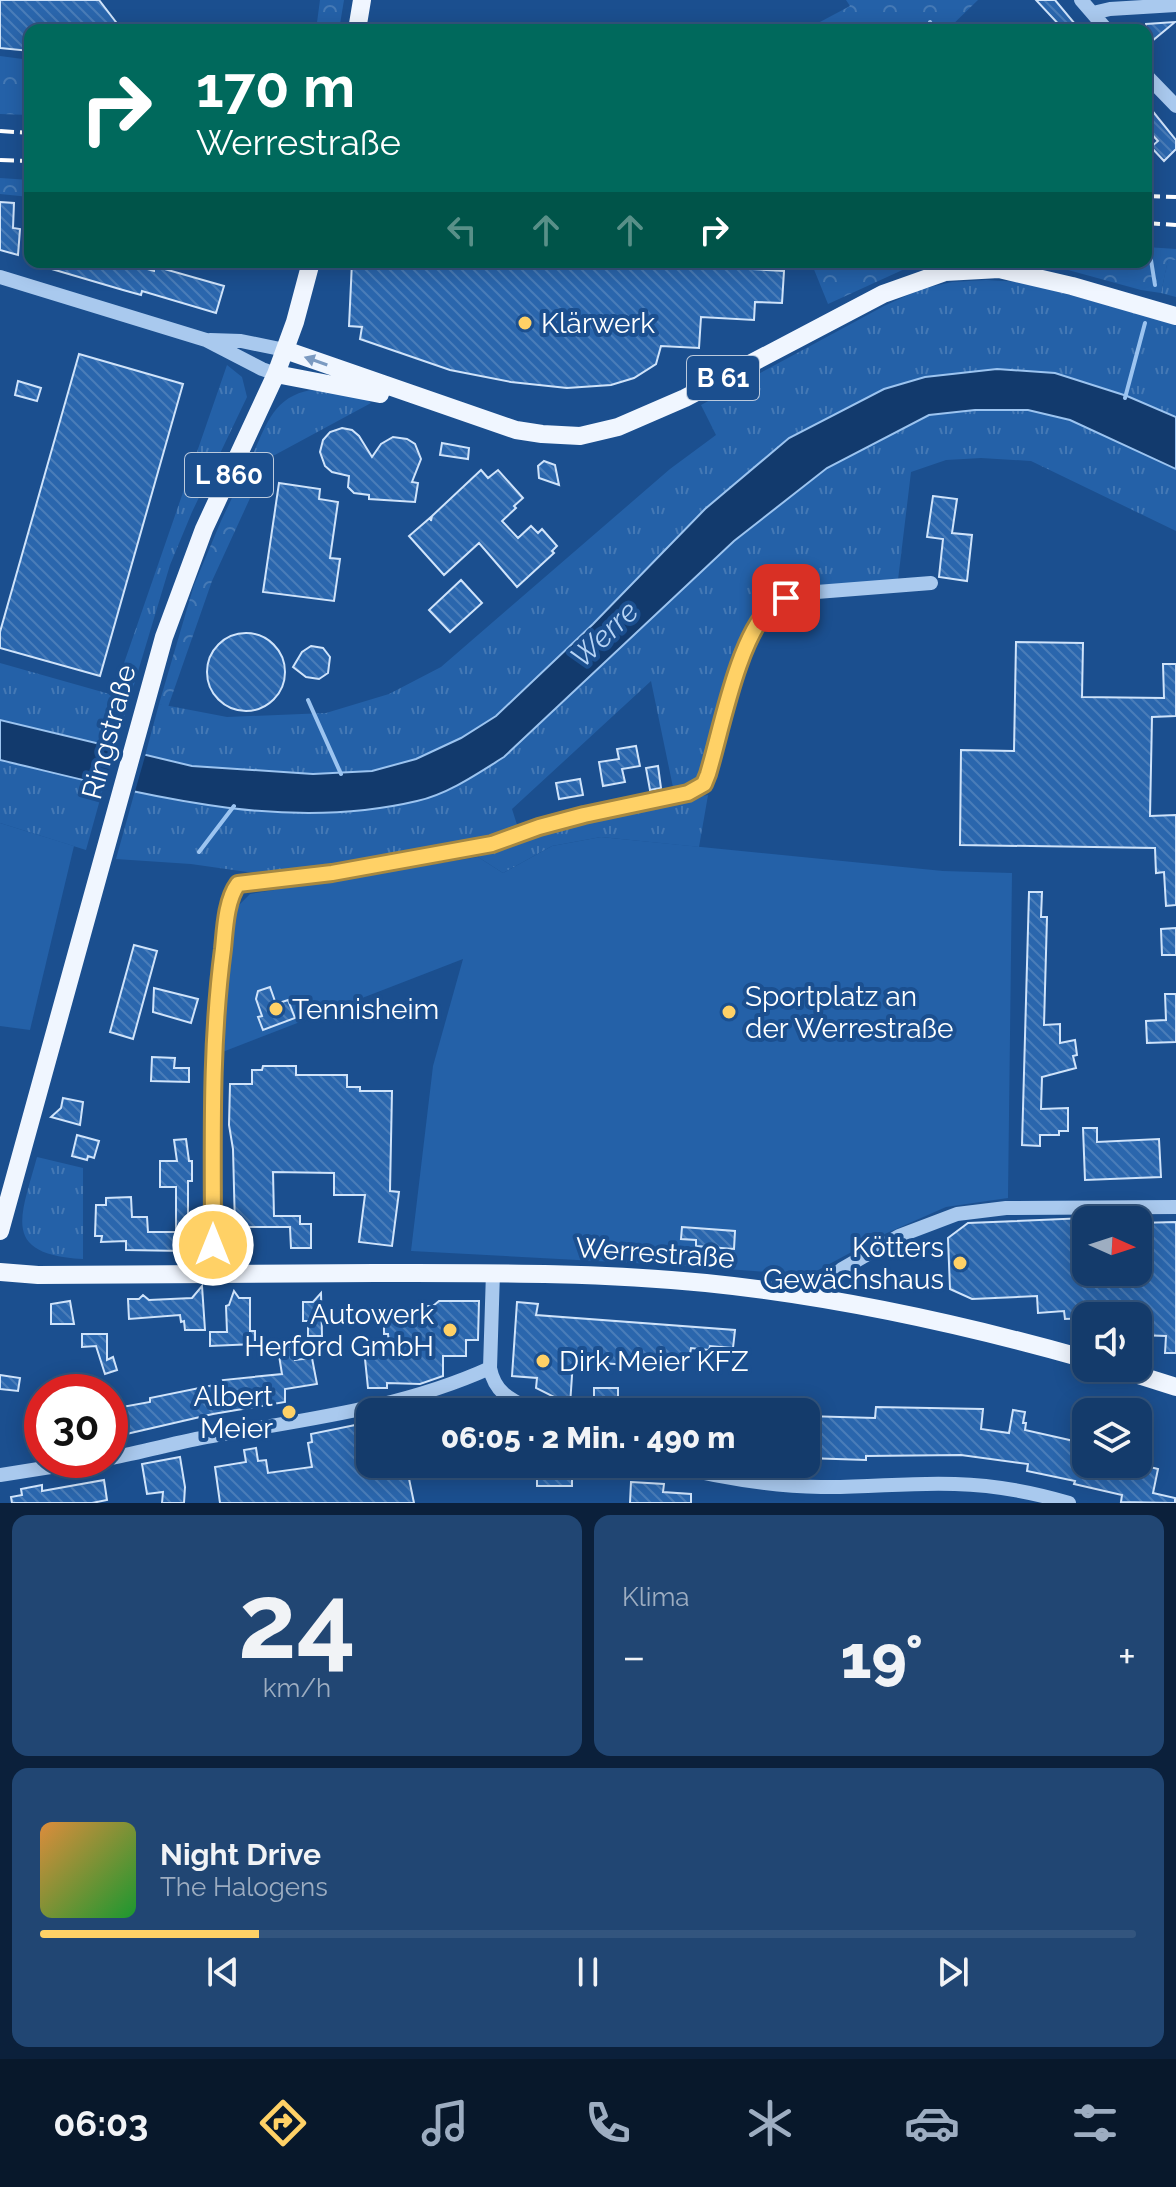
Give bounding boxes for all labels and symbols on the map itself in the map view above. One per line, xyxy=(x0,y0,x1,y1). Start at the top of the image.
place label: Klärwerk xyxy=(541,307,655,340)
marker: Klärwerk xyxy=(516,314,534,332)
one-way arrow xyxy=(303,354,327,366)
road number: B 61 xyxy=(687,356,759,400)
road number: L 860 xyxy=(185,453,273,497)
pin xyxy=(752,564,820,632)
water label: Werre xyxy=(563,593,645,675)
street label: Ringstraße xyxy=(75,661,143,803)
place label: Sportplatz an der Werrestraße xyxy=(745,980,954,1045)
place label: Tennisheim xyxy=(292,993,439,1026)
marker: Tennisheim xyxy=(267,1000,285,1018)
marker: Sportplatz an der Werrestraße xyxy=(720,1003,738,1021)
position arrow xyxy=(171,1203,255,1287)
north arrow xyxy=(1072,1206,1152,1286)
street label: Werrestraße xyxy=(574,1231,736,1275)
place label: Kötters Gewächshaus xyxy=(763,1231,944,1296)
marker: Kötters Gewächshaus xyxy=(951,1254,969,1272)
place label: Autowerk Herford GmbH xyxy=(244,1298,434,1363)
marker: Autowerk Herford GmbH xyxy=(441,1321,459,1339)
place label: Dirk Meier KFZ xyxy=(559,1345,749,1378)
marker: Dirk Meier KFZ xyxy=(534,1352,552,1370)
speed limit sign: 30 xyxy=(24,1374,128,1478)
place label: Albert Meier xyxy=(194,1380,274,1445)
marker: Albert Meier xyxy=(280,1403,298,1421)

